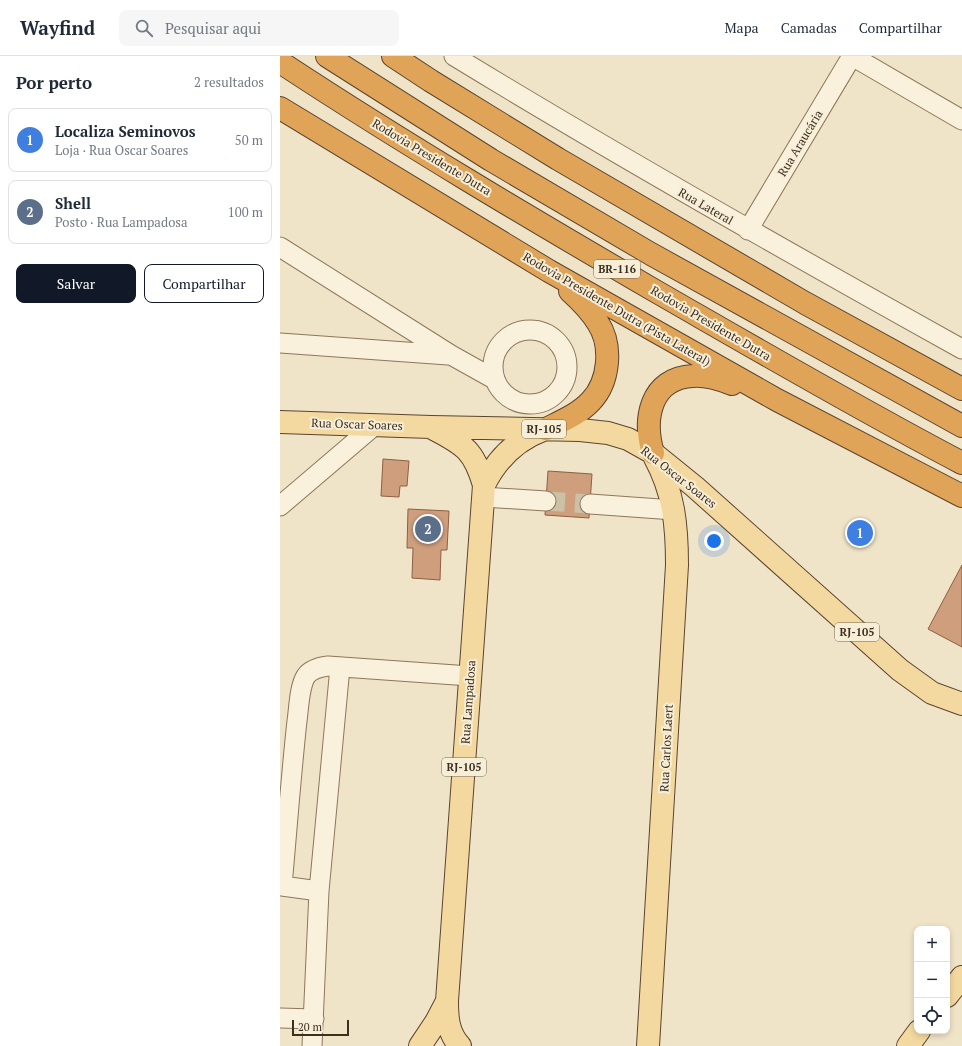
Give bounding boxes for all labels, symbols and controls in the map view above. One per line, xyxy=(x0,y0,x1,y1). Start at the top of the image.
search box xyxy=(119,10,399,46)
text: Wayfind xyxy=(20,15,95,40)
icon: search xyxy=(133,17,155,39)
text: Pesquisar aqui xyxy=(165,18,261,38)
text: Mapa xyxy=(724,18,759,37)
text: Camadas xyxy=(781,18,837,37)
text: Compartilhar xyxy=(859,18,942,37)
text: Por perto xyxy=(16,71,92,94)
text: 2 resultados xyxy=(194,73,264,91)
street label: Rua Araucária xyxy=(774,107,826,179)
street label: Rodovia Presidente Dutra xyxy=(370,116,494,198)
text: Localiza Seminovos xyxy=(55,121,196,141)
text: 1 xyxy=(26,131,34,149)
text: 50 m xyxy=(235,131,263,149)
text: Loja · Rua Oscar Soares xyxy=(55,141,188,159)
street label: Rua Lateral xyxy=(676,184,736,228)
text: Shell xyxy=(55,193,91,213)
text: 2 xyxy=(26,203,34,221)
text: 100 m xyxy=(228,203,263,221)
text: Posto · Rua Lampadosa xyxy=(55,213,188,231)
street label: Rodovia Presidente Dutra (Pista Lateral) xyxy=(521,249,713,369)
road number: BR-116 xyxy=(594,260,640,278)
button: Salvar xyxy=(16,264,136,303)
button: Compartilhar xyxy=(144,264,264,303)
street label: Rodovia Presidente Dutra xyxy=(648,283,774,363)
street label: Rua Oscar Soares xyxy=(311,415,403,433)
road number: RJ-105 xyxy=(522,420,566,438)
street label: Rua Oscar Soares xyxy=(638,443,720,511)
pin: 2 xyxy=(415,514,441,544)
pin: 1 xyxy=(847,518,873,548)
your location xyxy=(704,531,724,551)
road number: RJ-105 xyxy=(835,623,879,641)
street label: Rua Lampadosa xyxy=(458,660,478,744)
street label: Rua Carlos Laert xyxy=(656,703,676,792)
road number: RJ-105 xyxy=(442,758,486,776)
map controls xyxy=(914,926,950,1034)
button: + xyxy=(914,926,950,962)
button: − xyxy=(914,962,950,998)
button: locate xyxy=(914,998,950,1034)
scale bar xyxy=(292,1018,349,1037)
text: 20 m xyxy=(298,1020,322,1034)

